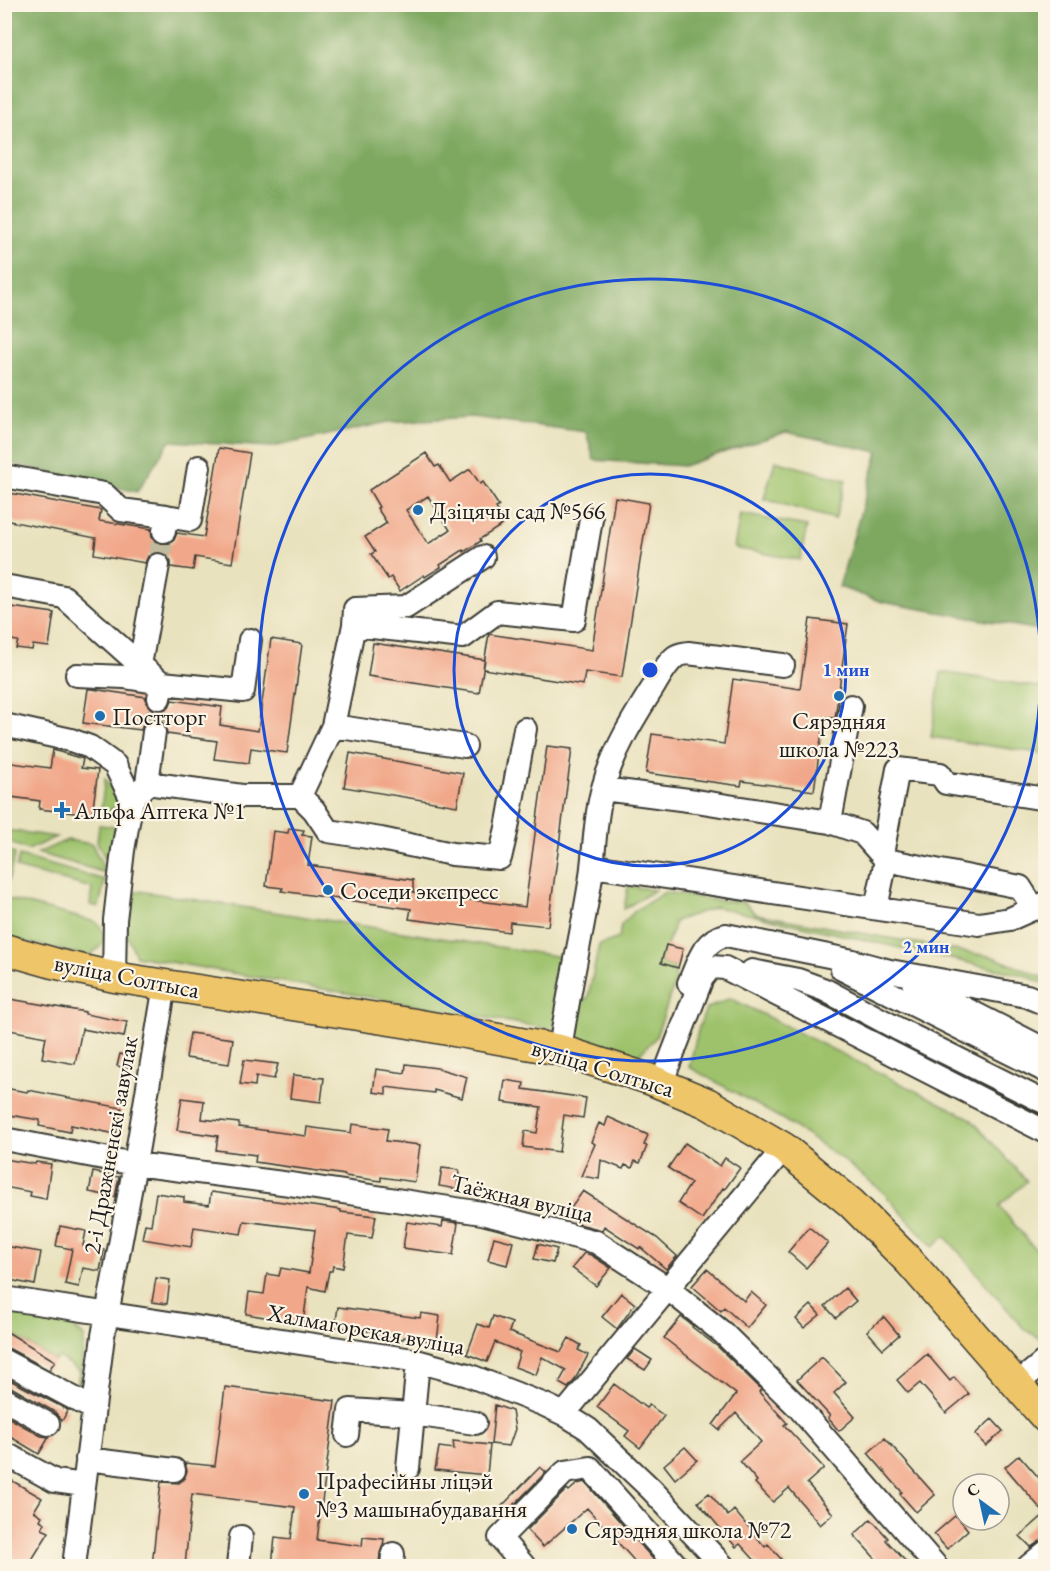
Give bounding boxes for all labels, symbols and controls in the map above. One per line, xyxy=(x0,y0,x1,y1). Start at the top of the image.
place label: Дзіцячы сад №566 xyxy=(430,495,605,526)
marker: Дзіцячы сад №566 xyxy=(411,503,425,517)
text: 1 мин xyxy=(823,658,870,681)
centre of rings xyxy=(640,660,660,680)
marker: Сярэдняя школа №223 xyxy=(832,689,846,703)
place label: Постторг xyxy=(112,701,207,732)
place label: Сярэдняя школа №223 xyxy=(779,705,899,764)
marker: Постторг xyxy=(93,709,107,723)
place label: Альфа Аптека №1 xyxy=(73,795,245,826)
marker: Альфа Аптека №1 xyxy=(55,803,69,817)
place label: Соседи экспресс xyxy=(340,875,499,906)
marker: Соседи экспресс xyxy=(321,883,335,897)
text: 2 мин xyxy=(903,935,950,958)
street label: вуліца Солтыса xyxy=(52,947,203,1005)
street label: вуліца Солтыса xyxy=(528,1032,678,1104)
street label: 2-і Дражненскі завулак xyxy=(76,1033,145,1256)
street label: Таёжная вуліца xyxy=(448,1167,597,1230)
street label: Халмагорская вуліца xyxy=(264,1296,468,1362)
place label: Прафесійны ліцэй №3 машынабудавання xyxy=(316,1465,528,1524)
north arrow xyxy=(951,1472,1011,1532)
text: С xyxy=(963,1478,984,1502)
marker: Прафесійны ліцэй №3 машынабудавання xyxy=(297,1487,311,1501)
place label: Сярэдняя школа №72 xyxy=(584,1514,792,1545)
marker: Сярэдняя школа №72 xyxy=(565,1522,579,1536)

